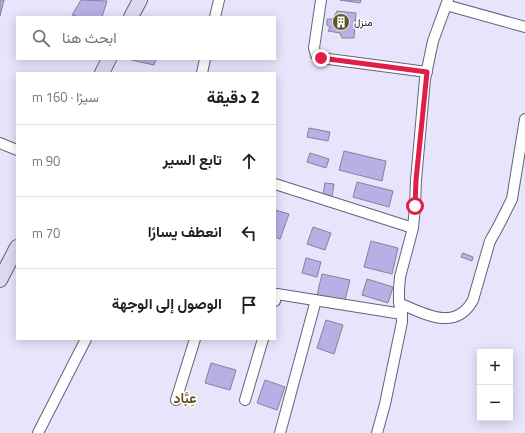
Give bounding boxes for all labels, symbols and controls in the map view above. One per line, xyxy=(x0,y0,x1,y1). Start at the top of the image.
building icon: منزل xyxy=(331,12,351,32)
place label: منزل xyxy=(354,15,373,30)
search box xyxy=(16,16,276,60)
text: ابحث هنا xyxy=(62,26,117,49)
icon: search xyxy=(30,27,52,49)
route end xyxy=(312,49,330,67)
text: 2 دقيقة xyxy=(207,84,260,110)
text: سيرًا · 160 m xyxy=(32,87,99,107)
text: تابع السير xyxy=(163,148,222,171)
icon: ahead xyxy=(238,150,260,172)
text: 90 m xyxy=(32,151,60,171)
route start xyxy=(406,197,424,215)
text: انعطف يسارًا xyxy=(148,220,222,243)
icon: left xyxy=(238,222,260,244)
text: 70 m xyxy=(32,223,60,243)
text: الوصول إلى الوجهة xyxy=(112,292,222,315)
icon: arrive xyxy=(238,294,260,316)
map controls xyxy=(477,349,513,421)
button: + xyxy=(477,349,513,385)
button: − xyxy=(477,385,513,421)
district label: عِبَّاد xyxy=(173,387,197,408)

